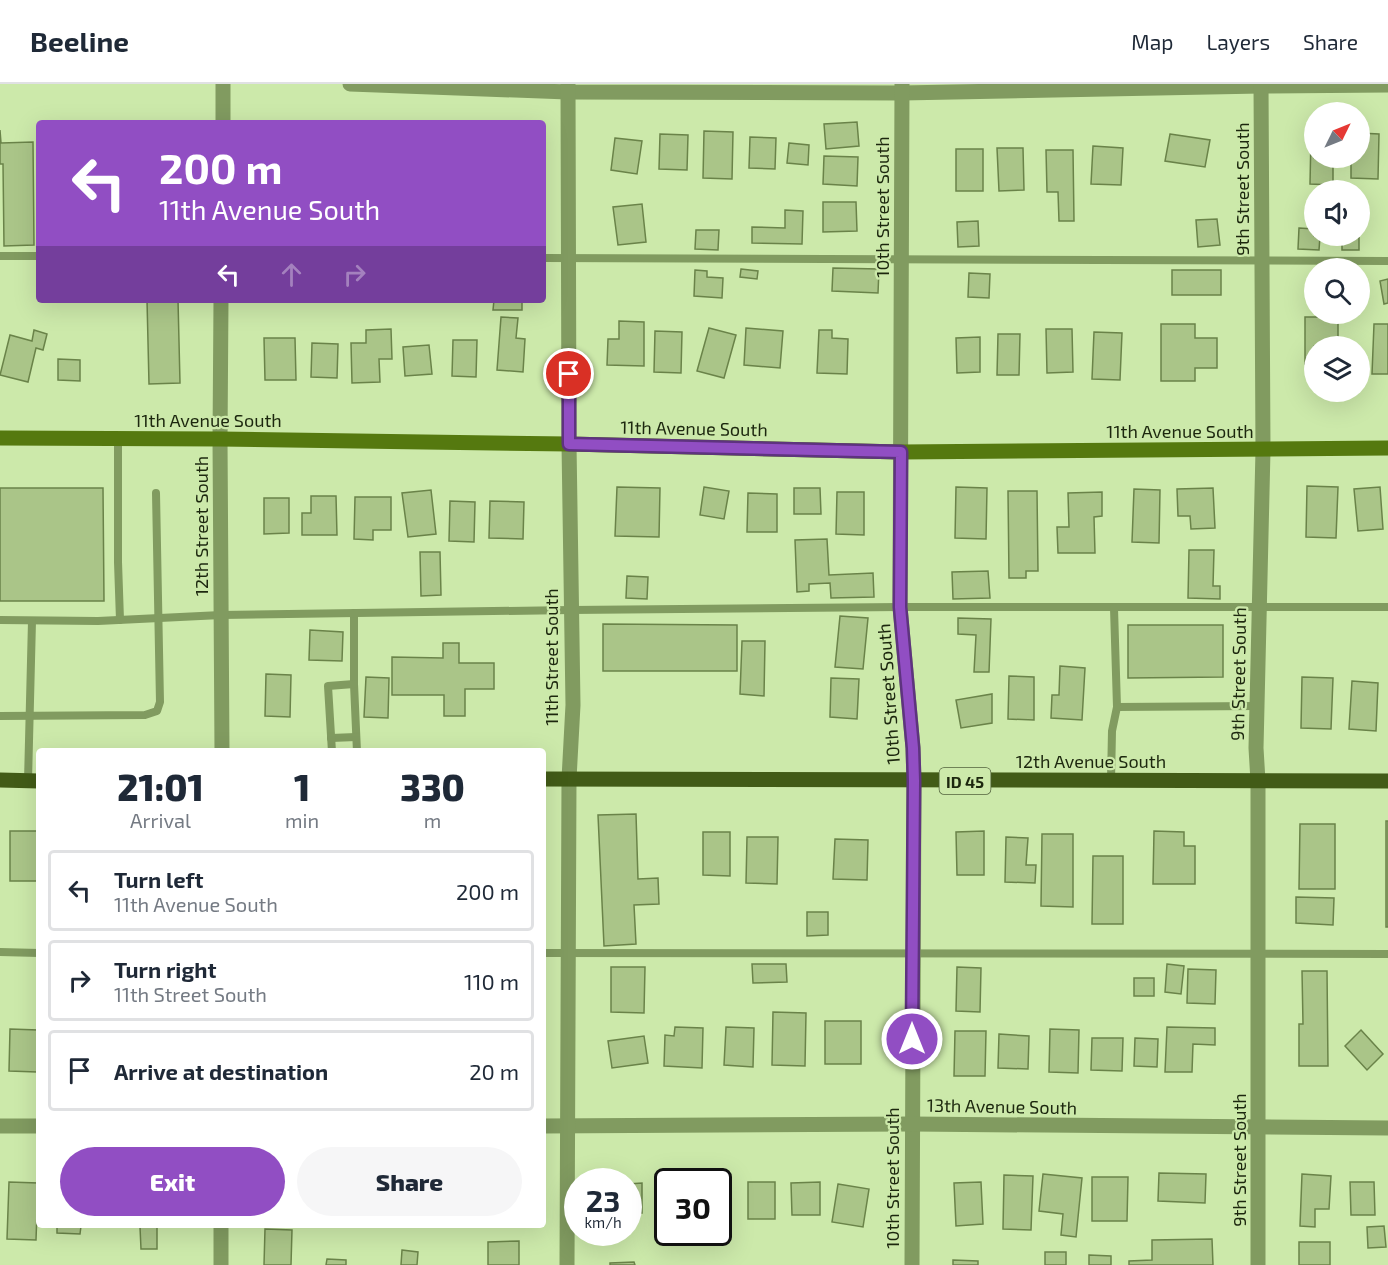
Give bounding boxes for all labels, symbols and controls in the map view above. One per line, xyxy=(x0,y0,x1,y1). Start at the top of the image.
text: Beeline xyxy=(30,24,129,58)
text: Map xyxy=(1131,29,1173,54)
text: Layers xyxy=(1206,29,1270,54)
text: Share xyxy=(1303,29,1358,54)
north arrow xyxy=(1304,102,1370,168)
map controls xyxy=(1304,102,1370,402)
street label: 9th Street South xyxy=(1231,122,1253,256)
street label: 10th Street South xyxy=(871,136,893,278)
text: 200 m xyxy=(159,142,282,192)
icon: left xyxy=(60,144,138,222)
button: sound xyxy=(1304,180,1370,246)
text: 11th Avenue South xyxy=(159,193,380,225)
icon: left xyxy=(212,258,245,291)
icon: ahead xyxy=(275,258,308,291)
icon: right xyxy=(338,258,371,291)
button: search xyxy=(1304,258,1370,324)
button: layers xyxy=(1304,336,1370,402)
pin xyxy=(543,348,594,399)
icon: arrive xyxy=(552,357,585,390)
street label: 11th Avenue South xyxy=(134,409,282,431)
street label: 11th Avenue South xyxy=(620,416,768,440)
street label: 11th Avenue South xyxy=(1106,420,1254,442)
street label: 12th Street South xyxy=(190,456,212,596)
street label: 11th Street South xyxy=(540,588,562,726)
street label: 9th Street South xyxy=(1226,607,1250,741)
street label: 10th Street South xyxy=(872,623,904,765)
street label: 12th Avenue South xyxy=(1016,750,1166,772)
text: 21:01 xyxy=(117,765,204,808)
text: 1 xyxy=(294,765,310,808)
text: 330 xyxy=(400,765,465,808)
road number: ID 45 xyxy=(940,768,990,794)
text: Arrival xyxy=(130,808,191,832)
text: min xyxy=(285,808,319,832)
text: m xyxy=(424,808,441,832)
text: Turn left xyxy=(114,866,203,892)
icon: left xyxy=(63,874,96,907)
text: 200 m xyxy=(456,878,519,904)
text: 11th Avenue South xyxy=(114,892,278,916)
text: Turn right xyxy=(114,956,216,982)
icon: right xyxy=(63,964,96,997)
text: 110 m xyxy=(464,968,519,994)
text: 11th Street South xyxy=(114,982,267,1006)
position arrow xyxy=(880,1007,944,1071)
icon: arrive xyxy=(63,1054,96,1087)
text: Arrive at destination xyxy=(114,1058,328,1084)
text: 20 m xyxy=(469,1058,519,1084)
street label: 9th Street South xyxy=(1228,1093,1250,1227)
street label: 13th Avenue South xyxy=(927,1094,1077,1118)
street label: 10th Street South xyxy=(881,1107,903,1249)
button: Exit xyxy=(60,1147,285,1216)
button: Share xyxy=(297,1147,522,1216)
speed limit sign: 30 xyxy=(654,1168,732,1246)
text: 23 xyxy=(586,1182,620,1218)
text: km/h xyxy=(584,1213,622,1231)

